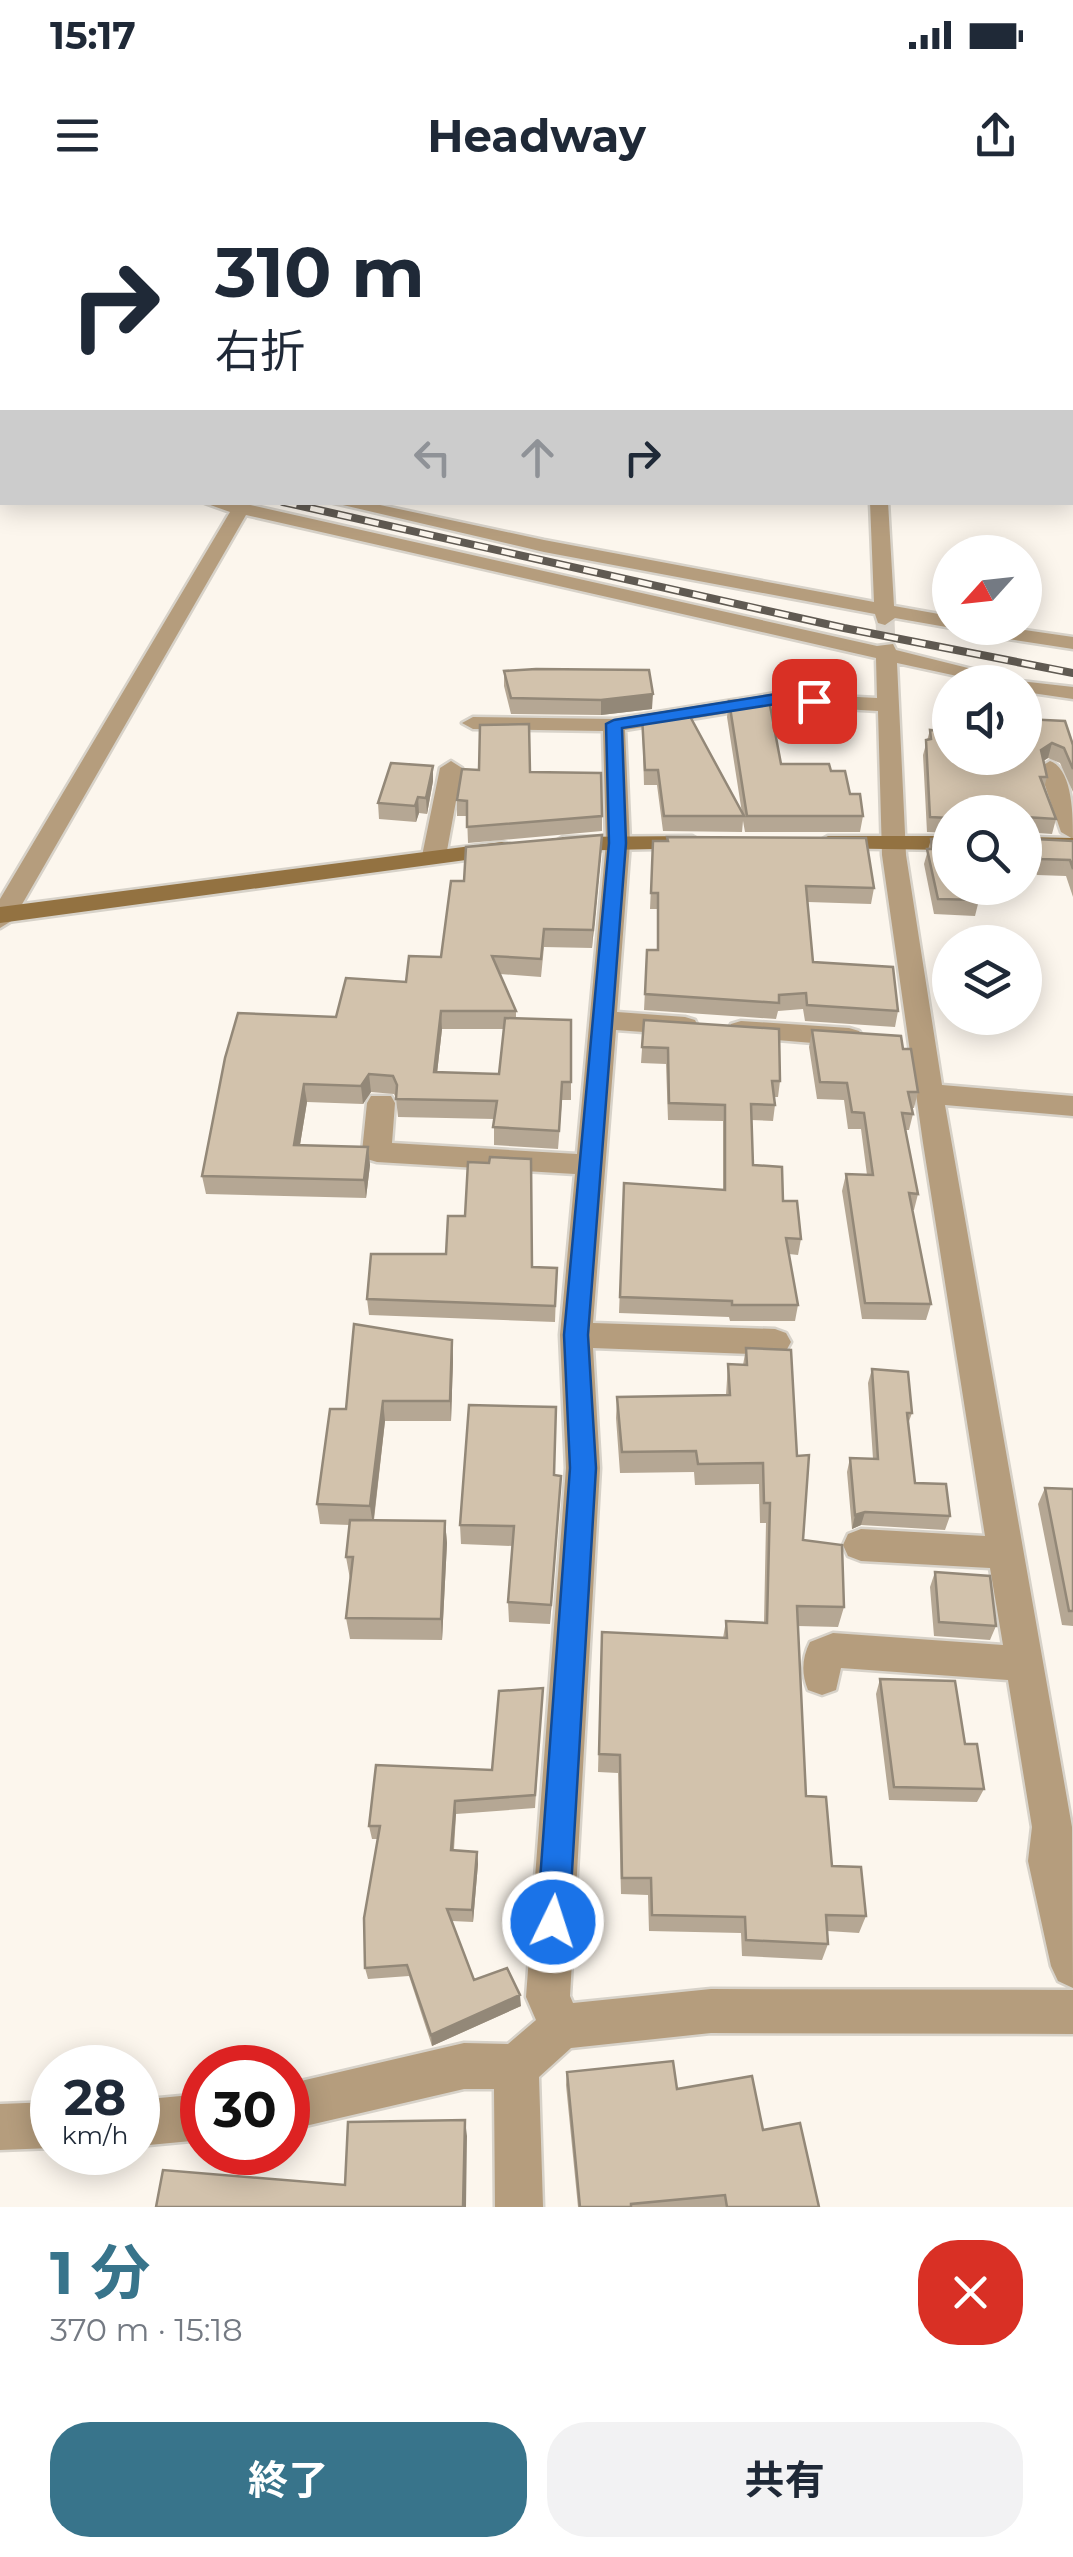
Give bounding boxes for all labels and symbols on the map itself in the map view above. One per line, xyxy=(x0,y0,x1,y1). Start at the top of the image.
north arrow xyxy=(932,535,1042,645)
pin xyxy=(772,659,857,744)
position arrow xyxy=(501,1870,605,1974)
speed limit sign: 30 xyxy=(180,2045,310,2175)

